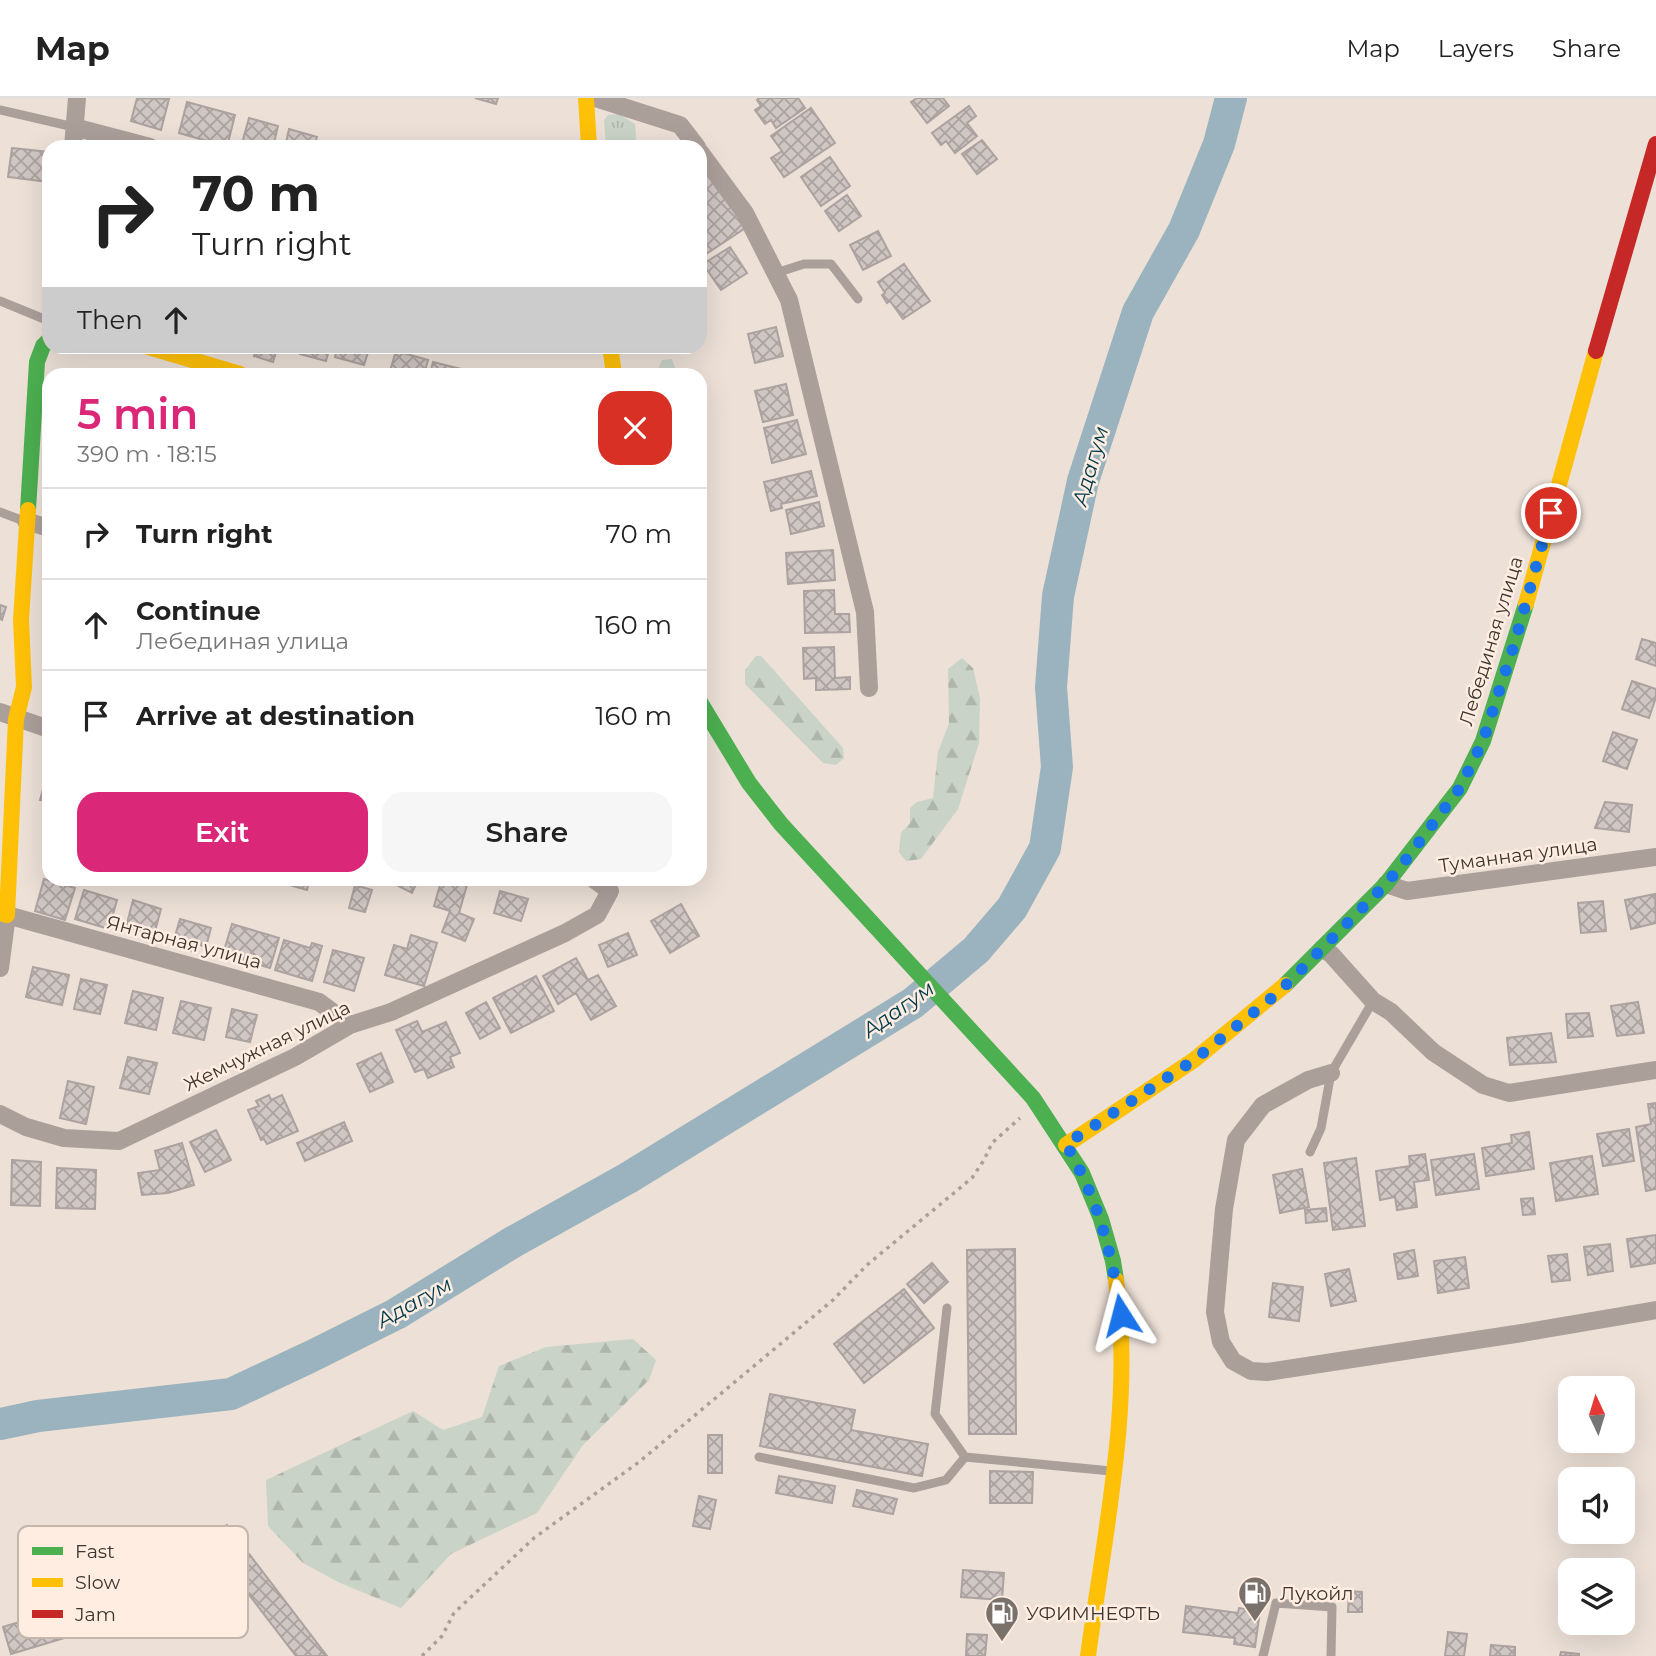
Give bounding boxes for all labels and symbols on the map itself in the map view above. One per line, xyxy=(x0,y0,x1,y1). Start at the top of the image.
water label: Адагум xyxy=(1066,423,1113,510)
pin xyxy=(1521,483,1581,543)
street label: Лебединая улица xyxy=(1454,554,1528,728)
street label: Туманная улица xyxy=(1437,832,1599,878)
street label: Янтарная улица xyxy=(104,910,264,974)
water label: Адагум xyxy=(857,975,939,1043)
street label: Жемчужная улица xyxy=(180,996,354,1096)
water label: Адагум xyxy=(371,1271,456,1333)
position arrow xyxy=(1084,1278,1158,1352)
north arrow xyxy=(1558,1376,1634,1452)
legend xyxy=(18,1526,248,1638)
text: Fast xyxy=(75,1540,115,1563)
text: Slow xyxy=(75,1571,120,1594)
fuel station icon: Лукойл xyxy=(1236,1574,1274,1623)
place label: Лукойл xyxy=(1280,1582,1353,1605)
fuel station icon: УФИМНЕФТЬ xyxy=(983,1594,1021,1643)
place label: УФИМНЕФТЬ xyxy=(1026,1602,1160,1625)
text: Jam xyxy=(74,1603,116,1626)

